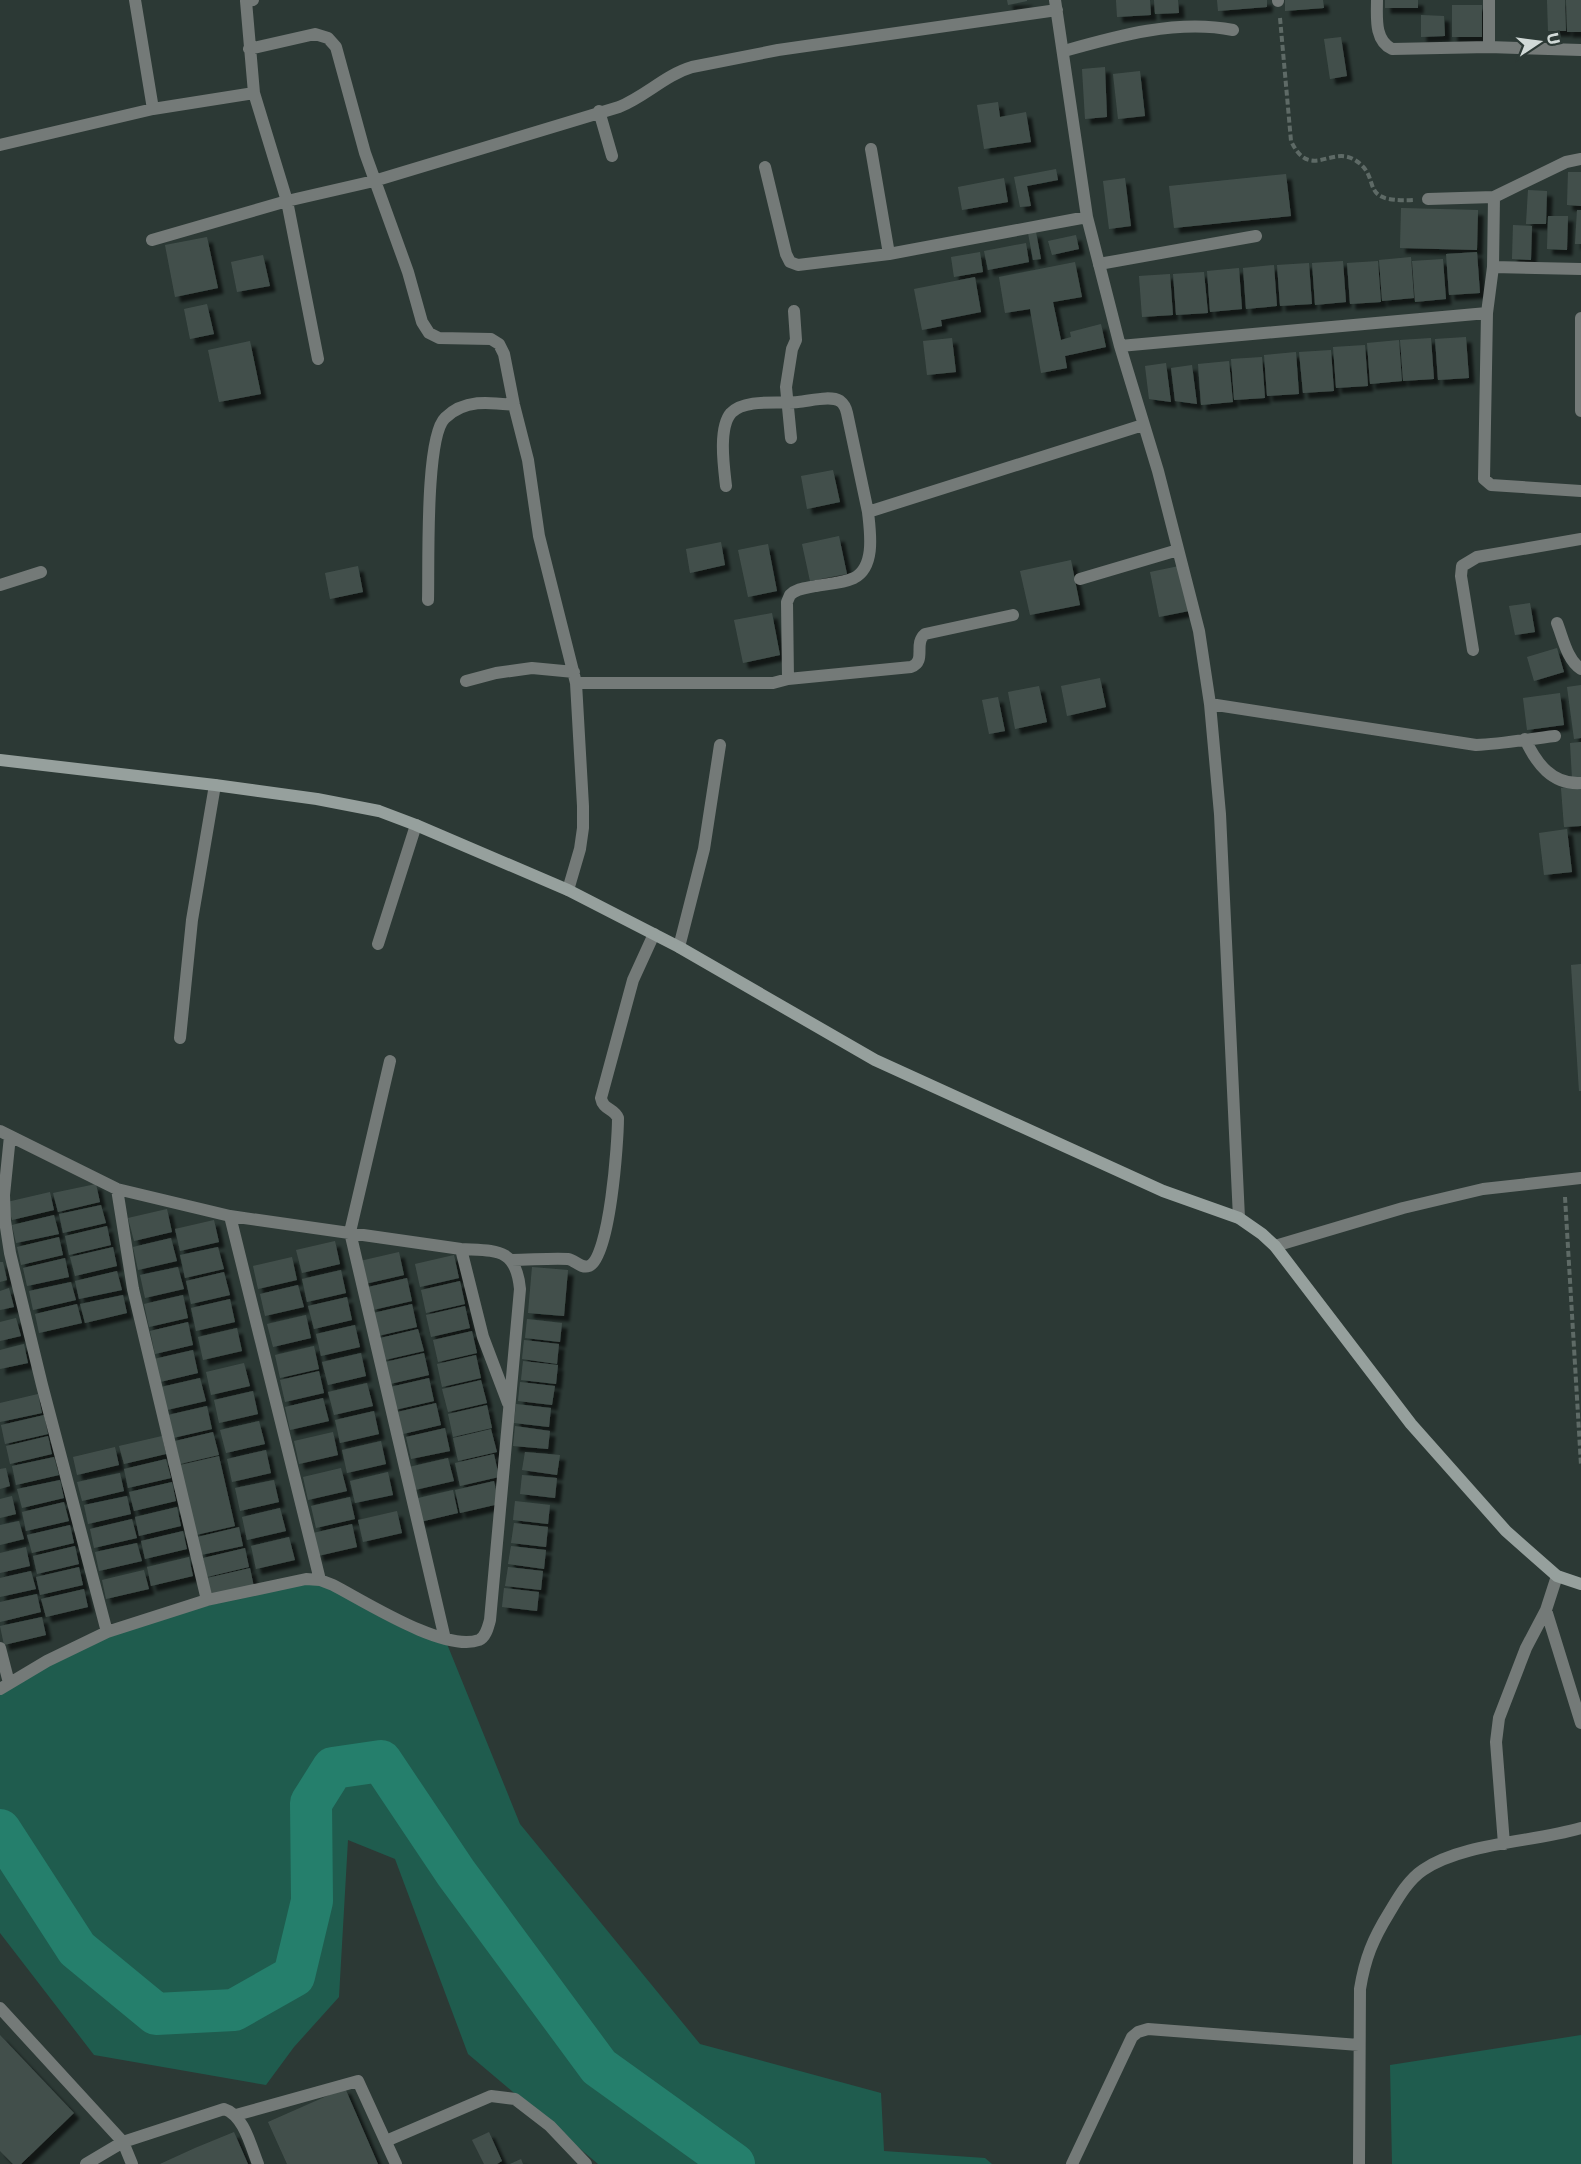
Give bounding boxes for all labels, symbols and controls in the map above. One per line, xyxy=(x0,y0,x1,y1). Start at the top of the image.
north arrow xyxy=(1509,12,1569,72)
text: U xyxy=(1544,31,1565,46)

